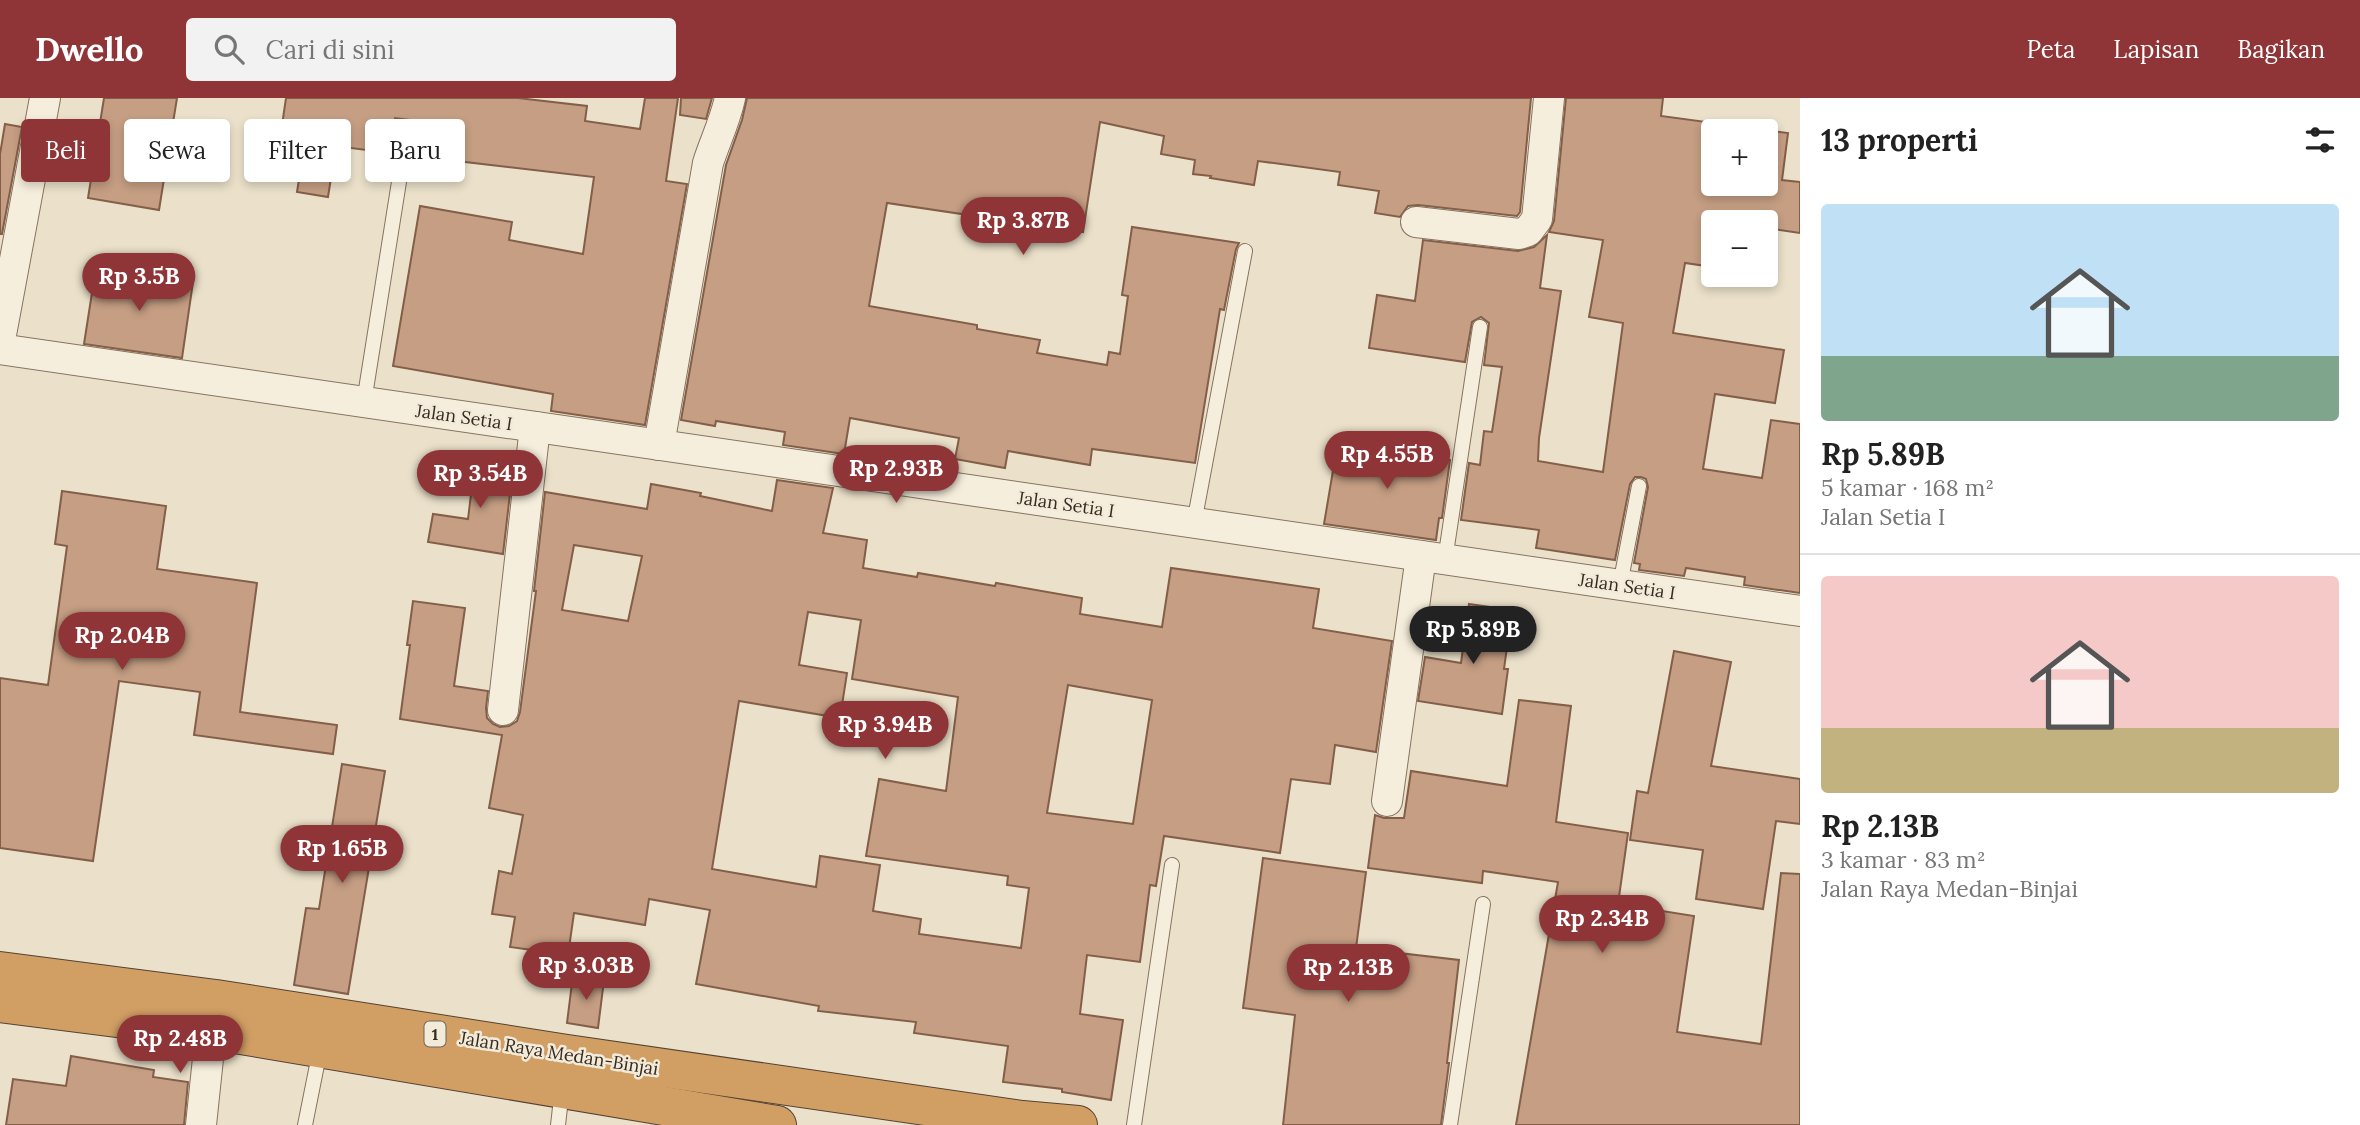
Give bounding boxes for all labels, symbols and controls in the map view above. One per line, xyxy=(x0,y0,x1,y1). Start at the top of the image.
search box xyxy=(186,18,676,81)
text: Dwello xyxy=(35,28,144,70)
icon: search xyxy=(210,30,248,68)
text: Cari di sini xyxy=(266,33,395,66)
text: Peta xyxy=(2027,34,2075,65)
text: Lapisan xyxy=(2113,34,2199,65)
text: Bagikan xyxy=(2237,34,2325,65)
chip: Beli xyxy=(21,119,110,182)
chip: Sewa xyxy=(124,119,230,182)
chip: Filter xyxy=(244,119,351,182)
chip: Baru xyxy=(365,119,465,182)
map controls xyxy=(1701,119,1778,287)
button: + xyxy=(1701,119,1778,196)
text: 13 properti xyxy=(1821,121,1978,159)
icon: filters xyxy=(2301,121,2339,159)
pin: Rp 3.87B xyxy=(951,198,1095,257)
text: Rp 3.87B xyxy=(977,205,1069,234)
button: − xyxy=(1701,210,1778,287)
icon: home xyxy=(2017,250,2143,376)
pin: Rp 3.5B xyxy=(74,254,204,313)
text: Rp 3.5B xyxy=(98,261,180,290)
street label: Jalan Setia I xyxy=(413,399,514,435)
pin: Rp 4.55B xyxy=(1315,432,1459,491)
text: Rp 5.89B xyxy=(1821,435,1945,473)
text: Rp 4.55B xyxy=(1340,439,1434,468)
pin: Rp 2.93B xyxy=(824,446,968,505)
pin: Rp 3.54B xyxy=(408,450,552,510)
text: Rp 2.93B xyxy=(849,453,943,482)
text: Rp 3.54B xyxy=(433,458,527,487)
text: 5 kamar · 168 m² xyxy=(1821,473,1994,502)
street label: Jalan Setia I xyxy=(1015,486,1116,522)
text: Jalan Setia I xyxy=(1821,502,1946,531)
street label: Jalan Setia I xyxy=(1576,568,1677,604)
pin: Rp 5.89B xyxy=(1401,606,1545,666)
pin: Rp 2.04B xyxy=(50,612,194,672)
text: Rp 5.89B xyxy=(1426,614,1520,643)
text: Rp 2.04B xyxy=(74,620,170,649)
icon: home xyxy=(2017,622,2143,748)
pin: Rp 3.94B xyxy=(813,702,957,761)
text: Rp 3.94B xyxy=(838,709,932,738)
text: Rp 2.13B xyxy=(1821,807,1939,845)
pin: Rp 1.65B xyxy=(270,826,414,885)
text: Rp 1.65B xyxy=(296,833,388,862)
text: 3 kamar · 83 m² xyxy=(1821,845,1986,874)
text: Jalan Raya Medan-Binjai xyxy=(1821,874,2078,903)
pin: Rp 2.34B xyxy=(1530,896,1674,955)
text: Rp 2.34B xyxy=(1555,903,1649,932)
pin: Rp 3.03B xyxy=(514,942,658,1002)
pin: Rp 2.13B xyxy=(1276,944,1420,1004)
text: Rp 3.03B xyxy=(538,950,634,979)
text: Rp 2.13B xyxy=(1303,952,1393,981)
pin: Rp 2.48B xyxy=(108,1016,252,1075)
road number: 1 xyxy=(424,1022,446,1046)
text: Rp 2.48B xyxy=(133,1023,227,1052)
street label: Jalan Raya Medan-Binjai xyxy=(457,1026,660,1080)

